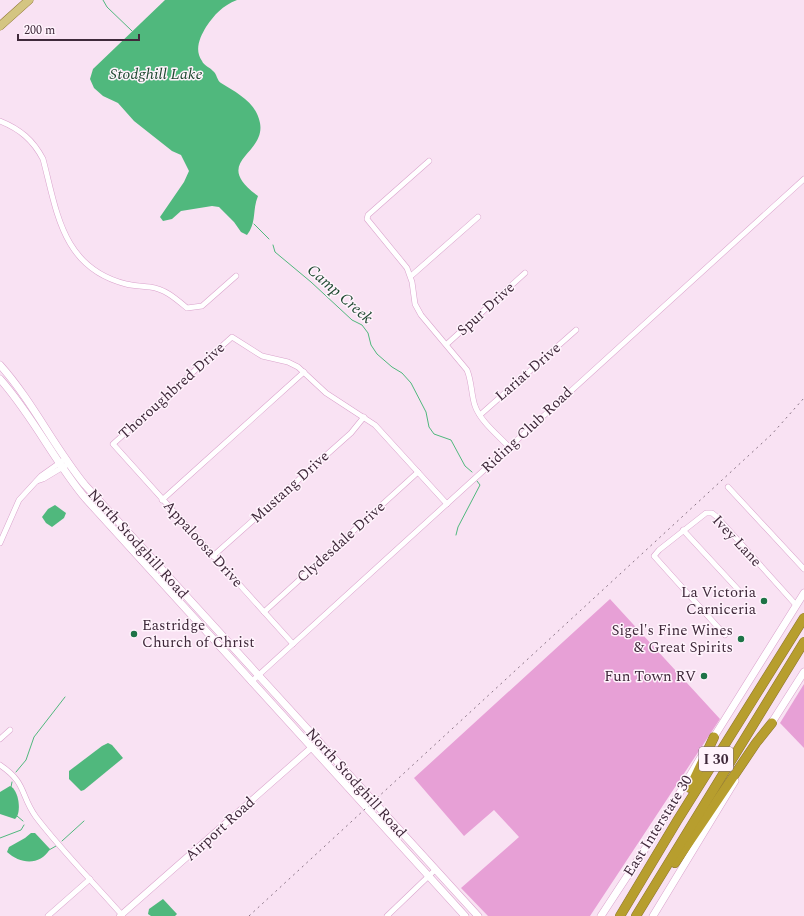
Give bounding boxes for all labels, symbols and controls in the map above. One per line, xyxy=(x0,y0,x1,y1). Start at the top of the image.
scale bar xyxy=(18,16,139,42)
text: 200 m xyxy=(24,21,55,40)
water label: Stodghill Lake xyxy=(109,62,203,86)
water label: Camp Creek xyxy=(302,258,379,330)
street label: Spur Drive xyxy=(452,277,520,341)
street label: Thoroughbred Drive xyxy=(114,337,230,445)
street label: Lariat Drive xyxy=(490,337,566,407)
street label: Riding Club Road xyxy=(476,381,578,479)
street label: Mustang Drive xyxy=(245,445,335,529)
street label: North Stodghill Road xyxy=(82,484,194,604)
street label: Appaloosa Drive xyxy=(157,495,249,593)
street label: Clydesdale Drive xyxy=(292,496,390,588)
street label: Ivey Lane xyxy=(707,510,767,572)
place label: La Victoria Carniceria xyxy=(681,581,757,621)
marker: La Victoria Carniceria xyxy=(759,596,769,606)
place label: Eastridge Church of Christ xyxy=(142,614,255,654)
place label: Sigel's Fine Wines & Great Spirits xyxy=(611,619,733,659)
marker: Eastridge Church of Christ xyxy=(129,629,139,639)
marker: Sigel's Fine Wines & Great Spirits xyxy=(736,634,746,644)
place label: Fun Town RV xyxy=(604,665,696,688)
marker: Fun Town RV xyxy=(699,671,709,681)
street label: North Stodghill Road xyxy=(300,723,412,843)
road number: I 30 xyxy=(699,747,733,771)
street label: East Interstate 30 xyxy=(618,771,698,881)
street label: Airport Road xyxy=(180,791,260,867)

